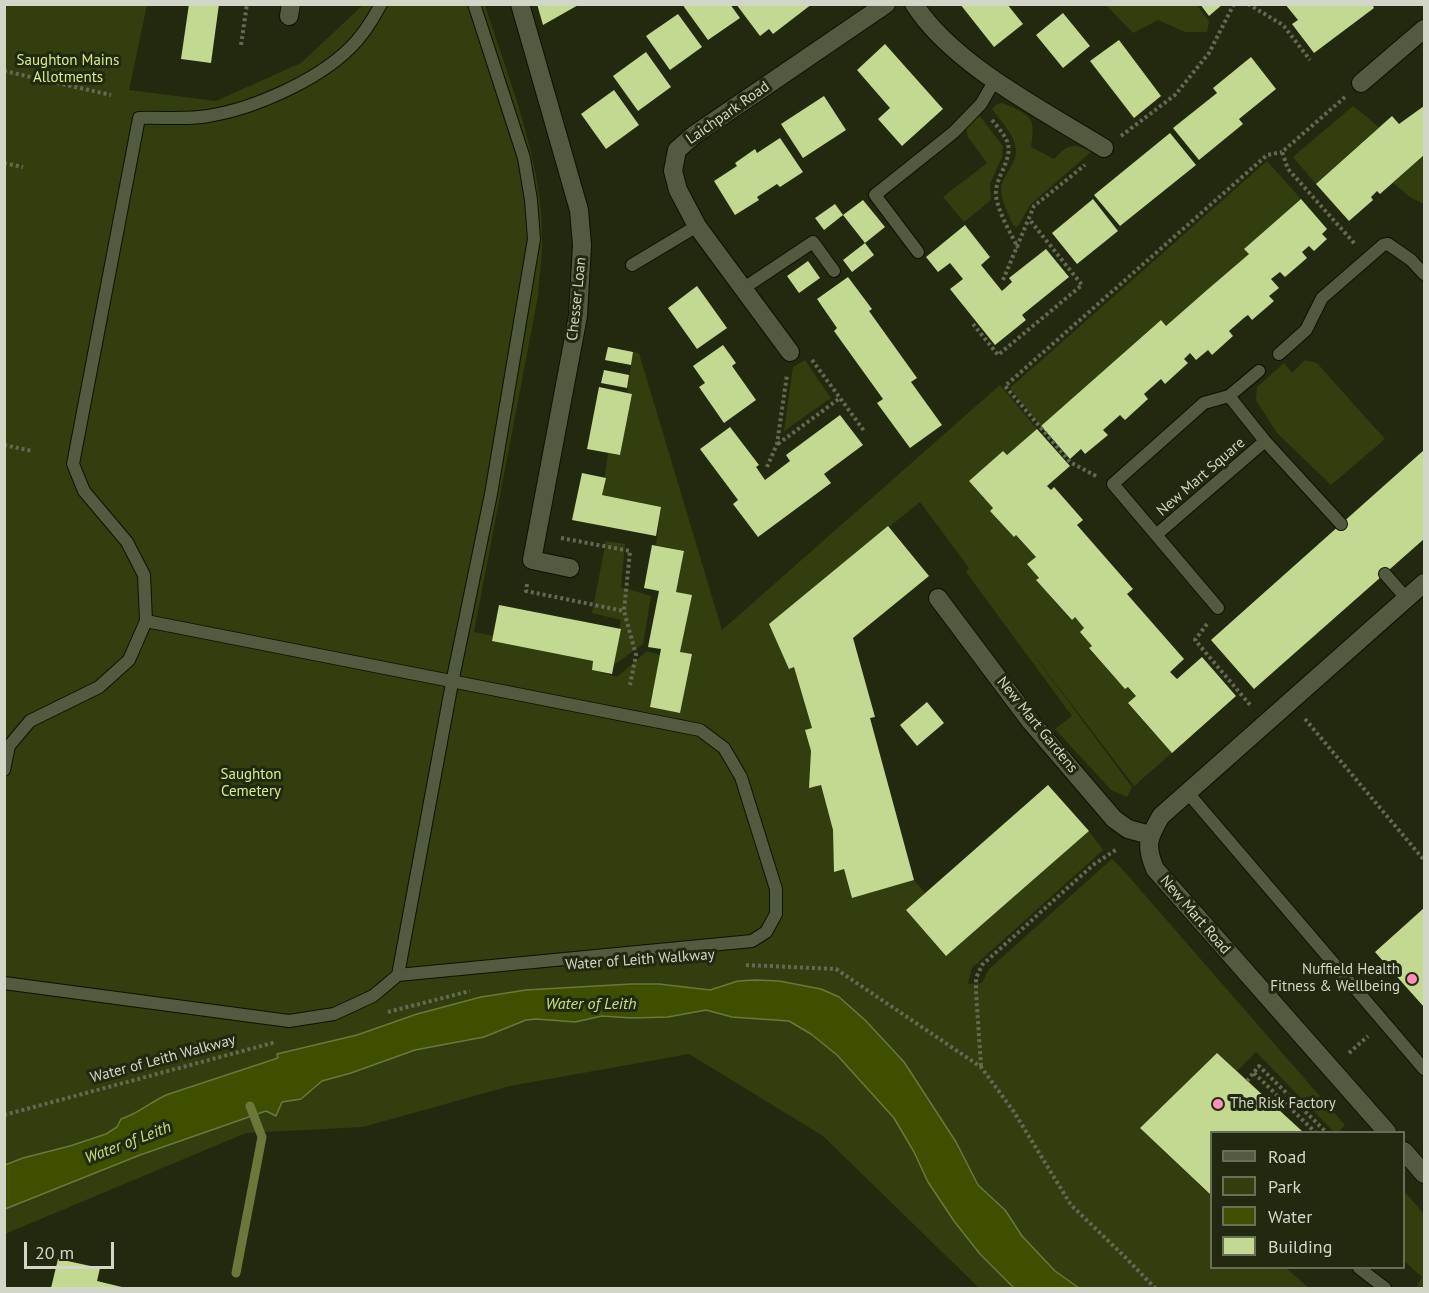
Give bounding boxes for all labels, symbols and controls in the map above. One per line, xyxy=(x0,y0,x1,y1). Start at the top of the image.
park label: Saughton Mains Allotments xyxy=(17,52,119,87)
street label: Laichpark Road xyxy=(683,78,773,148)
street label: Chesser Loan xyxy=(564,256,590,342)
street label: New Mart Square xyxy=(1153,434,1249,520)
street label: New Mart Gardens xyxy=(993,673,1081,777)
park label: Saughton Cemetery xyxy=(221,766,281,801)
street label: New Mart Road xyxy=(1156,872,1234,958)
street label: Water of Leith Walkway xyxy=(565,946,715,974)
place label: Nuffield Health Fitness & Wellbeing xyxy=(1270,961,1400,996)
marker: Nuffield Health Fitness & Wellbeing xyxy=(1405,972,1419,986)
water label: Water of Leith xyxy=(546,994,636,1014)
street label: Water of Leith Walkway xyxy=(88,1031,238,1087)
place label: The Risk Factory xyxy=(1230,1095,1336,1113)
marker: The Risk Factory xyxy=(1211,1097,1225,1111)
water label: Water of Leith xyxy=(82,1118,174,1168)
legend xyxy=(1210,1131,1405,1269)
text: Road xyxy=(1268,1145,1306,1168)
text: Park xyxy=(1268,1175,1301,1198)
text: Water xyxy=(1268,1205,1312,1228)
scale bar xyxy=(27,1230,117,1268)
text: Building xyxy=(1268,1235,1332,1258)
text: 20 m xyxy=(35,1241,74,1264)

